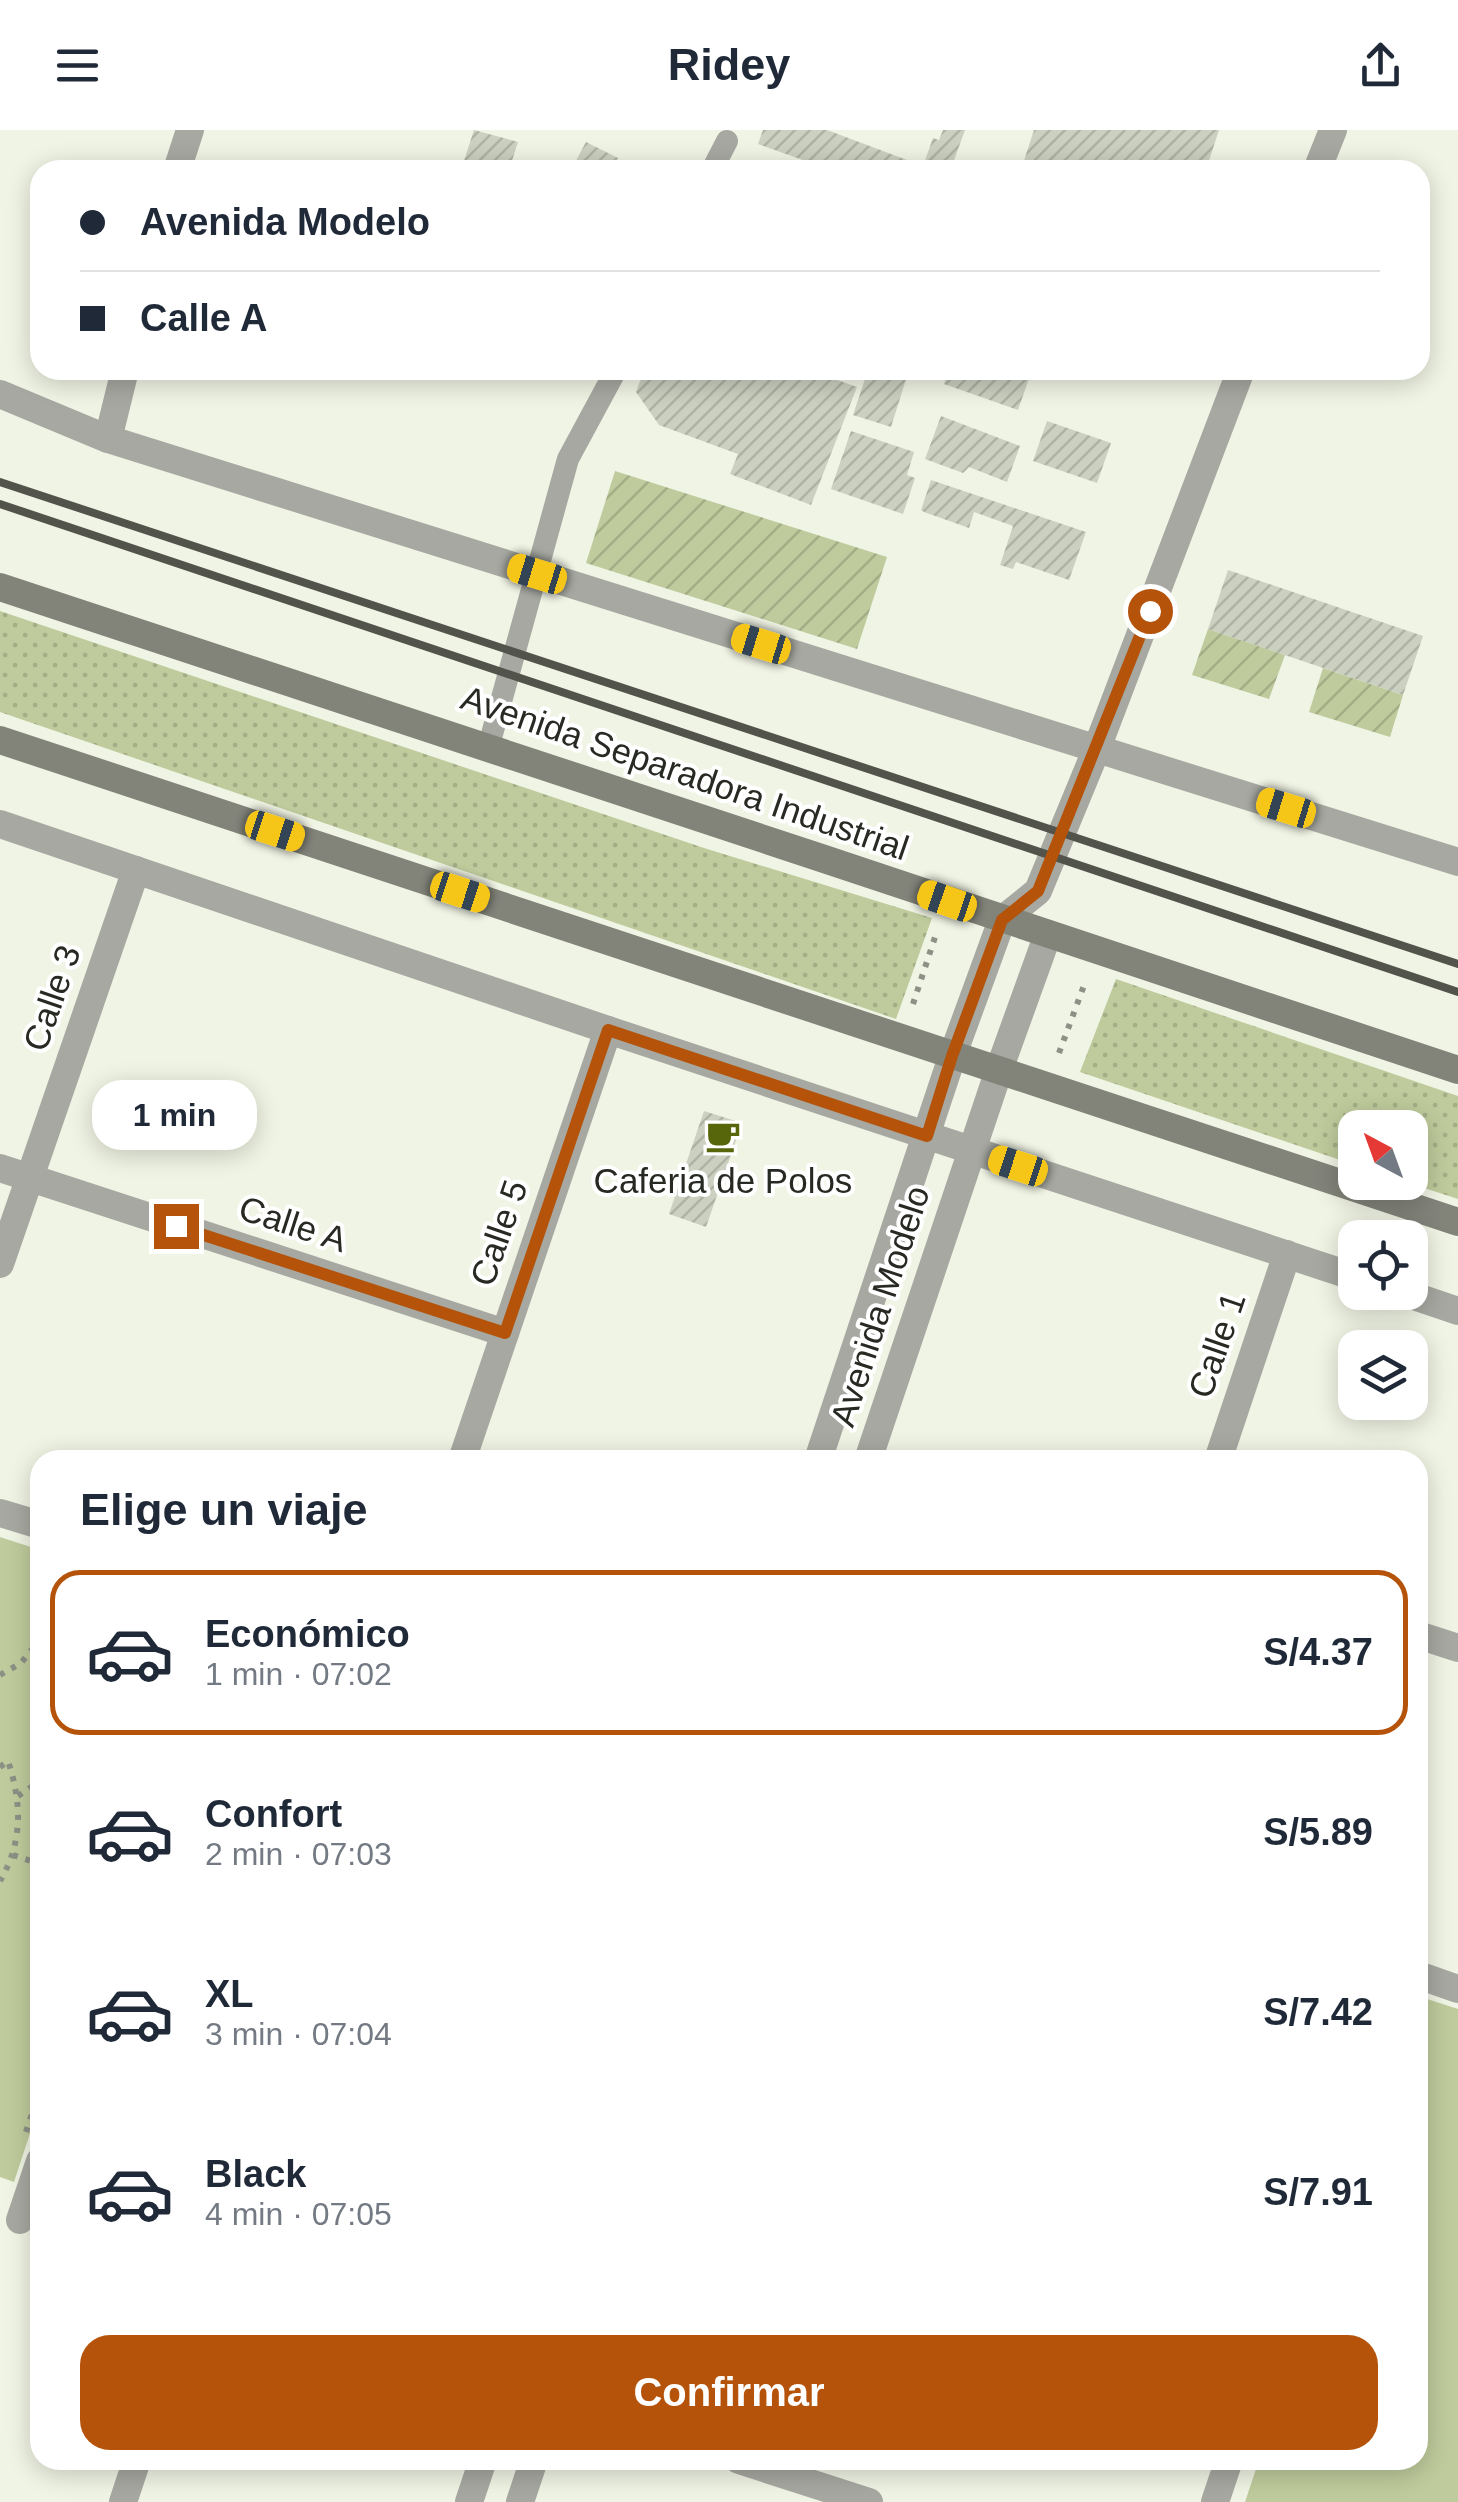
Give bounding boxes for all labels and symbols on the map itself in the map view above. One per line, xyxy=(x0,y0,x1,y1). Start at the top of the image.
car xyxy=(504,551,570,597)
route start xyxy=(1128,589,1173,634)
car xyxy=(728,621,794,667)
street label: Avenida Separadora Industrial xyxy=(457,678,914,868)
car xyxy=(1253,785,1319,831)
car xyxy=(242,807,308,855)
car xyxy=(427,868,493,916)
car xyxy=(914,877,980,925)
street label: Calle 3 xyxy=(15,940,88,1056)
callout: 1 min xyxy=(94,1081,258,1151)
north arrow xyxy=(1338,1110,1428,1200)
cafe icon: Caferia de Polos xyxy=(704,1117,742,1155)
car xyxy=(985,1142,1051,1190)
place label: Caferia de Polos xyxy=(594,1161,852,1200)
street label: Calle 5 xyxy=(462,1175,535,1291)
street label: Avenida Modelo xyxy=(822,1181,937,1431)
street label: Calle A xyxy=(234,1188,353,1259)
route end xyxy=(154,1204,199,1249)
street label: Calle 1 xyxy=(1180,1287,1253,1403)

